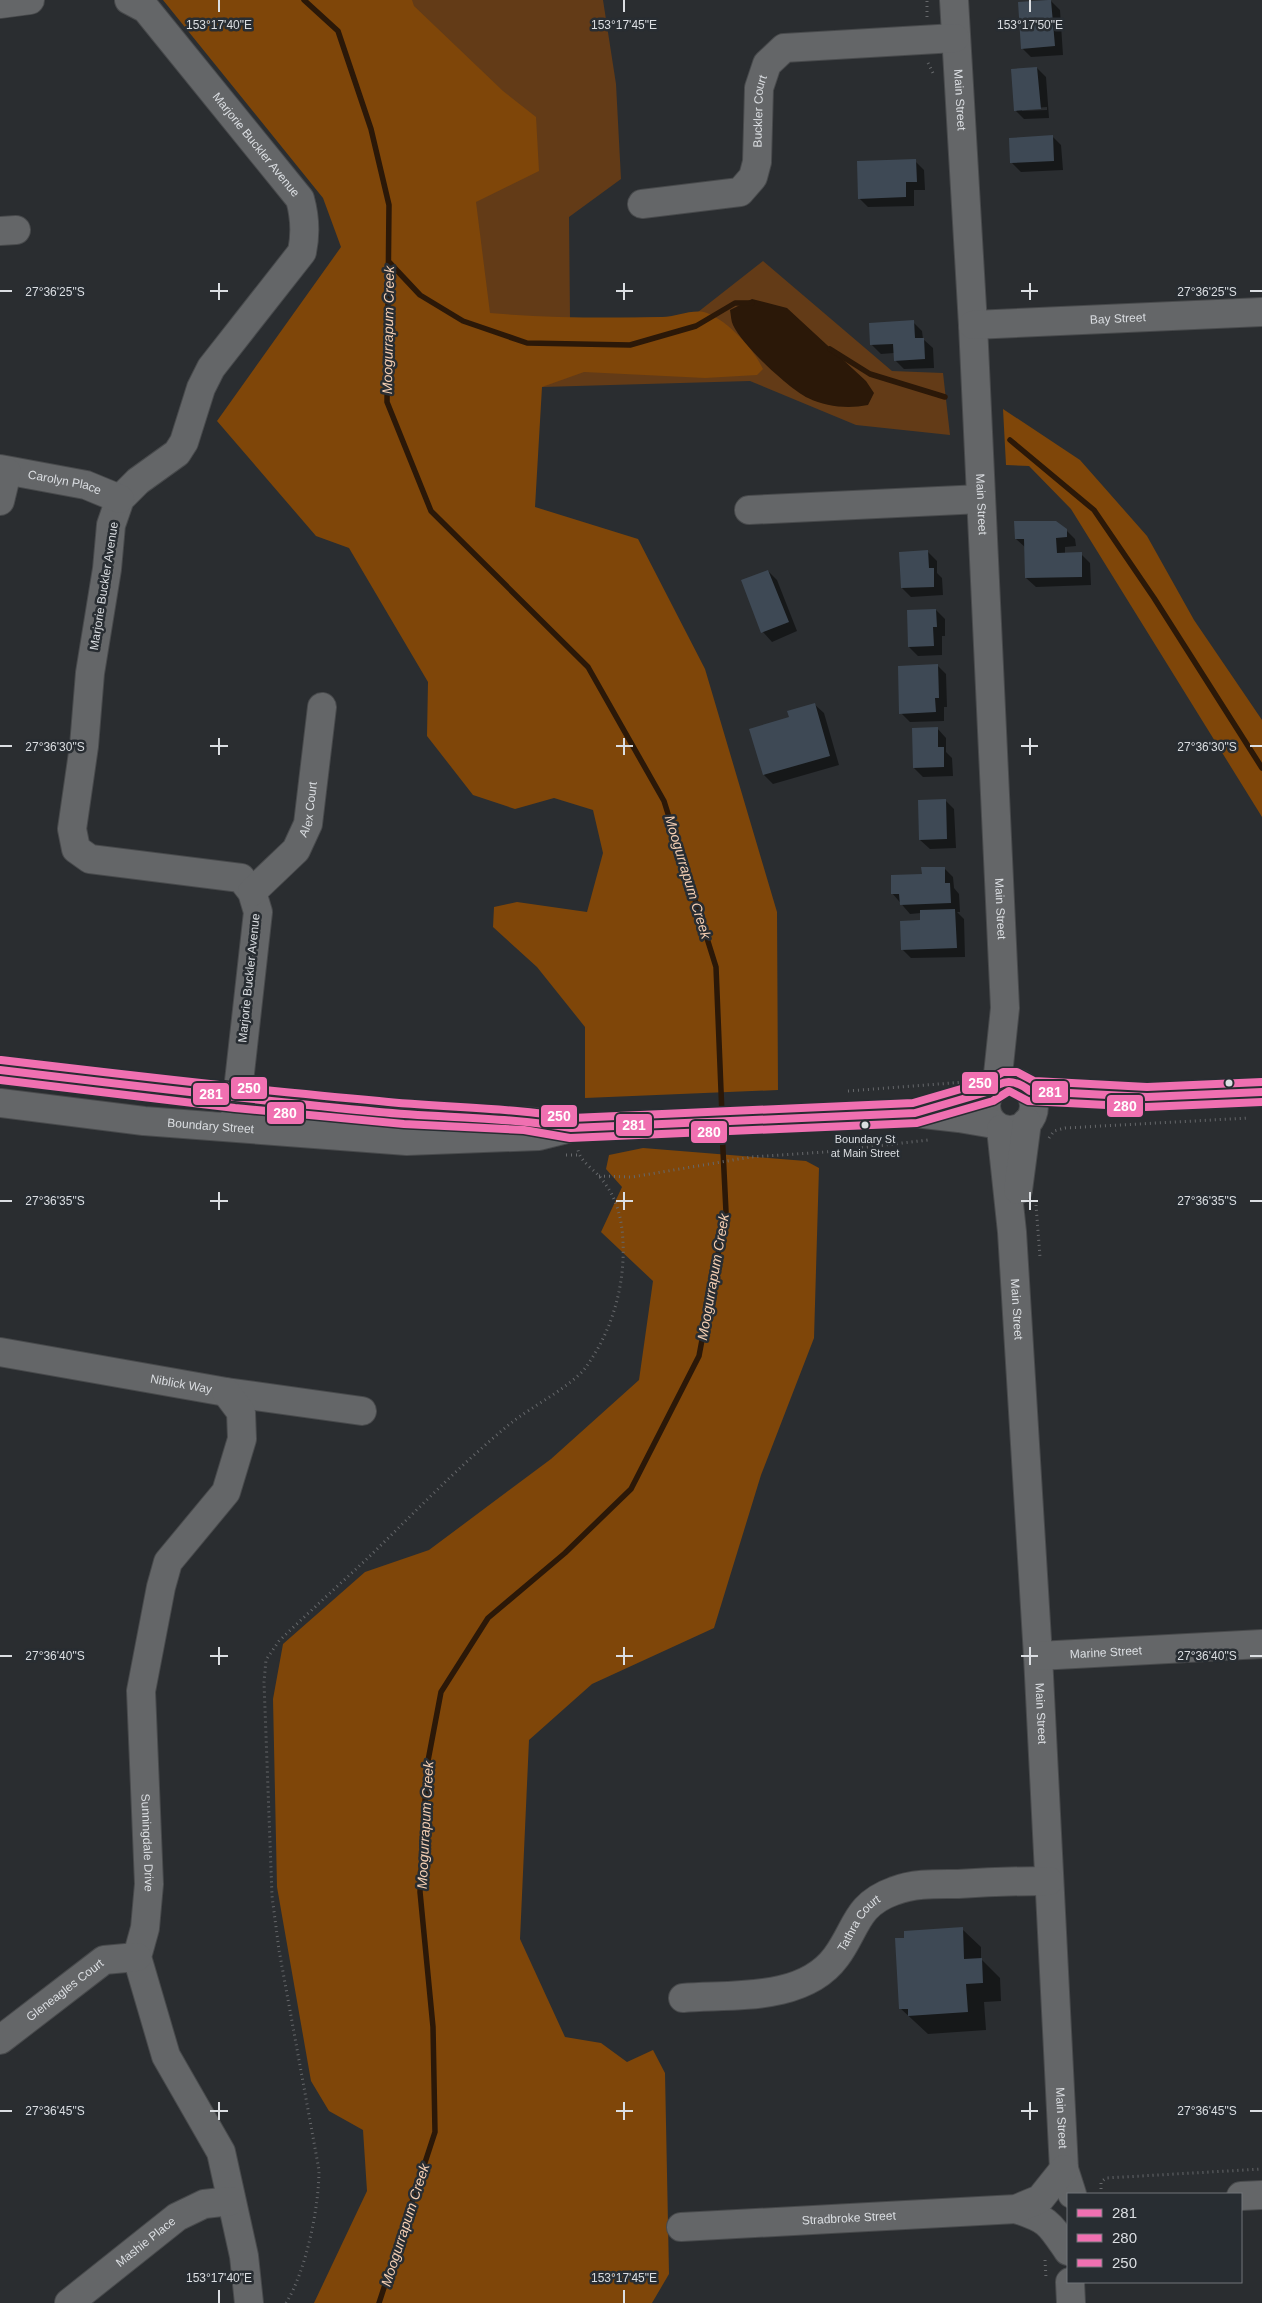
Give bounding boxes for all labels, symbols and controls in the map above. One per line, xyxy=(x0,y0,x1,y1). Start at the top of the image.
text: 153°17'40"E xyxy=(186,18,252,32)
text: 153°17'45"E xyxy=(591,18,657,32)
text: 153°17'50"E xyxy=(997,18,1063,32)
street label: Main Street xyxy=(951,69,969,132)
street label: Buckler Court xyxy=(750,73,770,148)
street label: Marjorie Buckler Avenue xyxy=(210,90,303,200)
water label: Moogurrapum Creek xyxy=(379,265,397,394)
text: 27°36'25"S xyxy=(25,285,85,299)
text: 27°36'25"S xyxy=(1177,285,1237,299)
street label: Bay Street xyxy=(1090,310,1147,327)
street label: Carolyn Place xyxy=(27,467,104,498)
street label: Main Street xyxy=(973,473,990,536)
street label: Marjorie Buckler Avenue xyxy=(87,520,121,651)
text: 27°36'30"S xyxy=(25,740,85,754)
text: 27°36'30"S xyxy=(1177,740,1237,754)
street label: Alex Court xyxy=(296,780,320,839)
water label: Moogurrapum Creek xyxy=(662,813,715,942)
street label: Main Street xyxy=(992,878,1009,940)
street label: Marjorie Buckler Avenue xyxy=(235,912,263,1043)
line badge: 250 xyxy=(961,1071,999,1095)
text: 250 xyxy=(968,1075,992,1091)
line badge: 250 xyxy=(230,1076,268,1100)
unlabelled marker xyxy=(1224,1078,1234,1088)
text: 250 xyxy=(237,1080,261,1096)
line badge: 281 xyxy=(1031,1080,1069,1104)
line badge: 281 xyxy=(192,1082,230,1106)
text: 281 xyxy=(1038,1084,1062,1100)
text: 281 xyxy=(199,1086,223,1102)
line badge: 280 xyxy=(1106,1094,1144,1118)
text: 280 xyxy=(1113,1098,1137,1114)
line badge: 280 xyxy=(266,1101,305,1125)
line badge: 250 xyxy=(540,1104,578,1128)
text: 280 xyxy=(273,1105,297,1121)
text: 250 xyxy=(547,1108,571,1124)
line badge: 281 xyxy=(615,1113,653,1137)
street label: Boundary Street xyxy=(167,1116,255,1136)
text: 281 xyxy=(622,1117,646,1133)
line badge: 280 xyxy=(690,1120,728,1144)
marker: Boundary St at Main Street xyxy=(860,1120,870,1130)
text: 280 xyxy=(697,1124,721,1140)
place label: Boundary St at Main Street xyxy=(831,1133,899,1159)
text: 27°36'35"S xyxy=(25,1194,85,1208)
text: 27°36'35"S xyxy=(1177,1194,1237,1208)
water label: Moogurrapum Creek xyxy=(694,1211,732,1342)
street label: Main Street xyxy=(1008,1278,1026,1341)
street label: Niblick Way xyxy=(149,1372,213,1396)
street label: Marine Street xyxy=(1070,1643,1143,1661)
text: 27°36'40"S xyxy=(25,1649,85,1663)
text: 27°36'40"S xyxy=(1177,1649,1237,1663)
street label: Main Street xyxy=(1032,1682,1049,1745)
water label: Moogurrapum Creek xyxy=(414,1759,436,1890)
street label: Sunningdale Drive xyxy=(138,1793,156,1893)
street label: Tathra Court xyxy=(835,1892,883,1954)
street label: Gleneagles Court xyxy=(24,1956,107,2024)
street label: Main Street xyxy=(1053,2087,1070,2150)
text: 27°36'45"S xyxy=(25,2104,85,2118)
text: 27°36'45"S xyxy=(1177,2104,1237,2118)
water label: Moogurrapum Creek xyxy=(378,2161,433,2289)
legend xyxy=(1067,2193,1242,2283)
text: 281 xyxy=(1112,2204,1137,2221)
street label: Stradbroke Street xyxy=(801,2208,897,2228)
street label: Mashie Place xyxy=(113,2214,178,2270)
text: 280 xyxy=(1112,2229,1137,2246)
text: 250 xyxy=(1112,2254,1137,2271)
text: 153°17'40"E xyxy=(186,2271,252,2285)
text: 153°17'45"E xyxy=(591,2271,657,2285)

